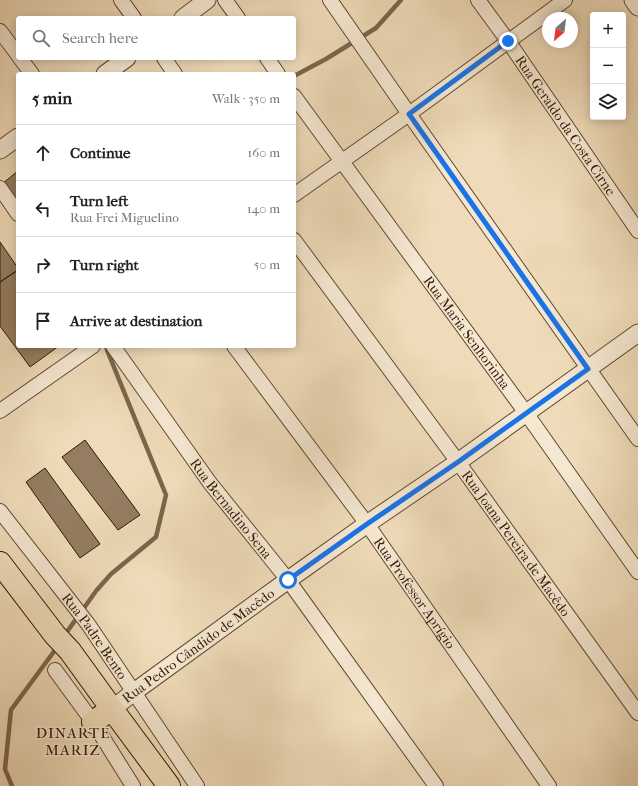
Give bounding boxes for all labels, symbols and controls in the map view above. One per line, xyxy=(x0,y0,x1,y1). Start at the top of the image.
north arrow xyxy=(542,12,578,48)
map controls xyxy=(590,12,626,120)
button: + xyxy=(590,12,626,48)
search box xyxy=(16,16,296,60)
icon: search xyxy=(30,27,52,49)
text: Search here xyxy=(62,29,138,47)
route end xyxy=(499,32,517,50)
button: − xyxy=(590,48,626,84)
street label: Rua Geraldo da Costa Cirne xyxy=(512,52,620,199)
button: layers xyxy=(590,84,626,120)
text: 5 min xyxy=(32,88,72,108)
text: Walk · 350 m xyxy=(212,91,280,106)
icon: ahead xyxy=(32,142,54,164)
text: Continue xyxy=(70,144,130,162)
text: 160 m xyxy=(248,145,280,160)
text: Turn left xyxy=(70,192,128,210)
icon: left xyxy=(32,198,54,220)
text: 140 m xyxy=(247,201,280,216)
text: Rua Frei Miguelino xyxy=(70,210,179,225)
icon: right xyxy=(32,254,54,276)
text: Turn right xyxy=(70,256,139,274)
text: 50 m xyxy=(254,257,280,272)
street label: Rua Maria Senhorinha xyxy=(420,273,514,393)
icon: arrive xyxy=(32,310,54,332)
text: Arrive at destination xyxy=(70,312,202,330)
street label: Rua Bernadino Sena xyxy=(187,455,276,562)
street label: Rua Joana Pereira de Macêdo xyxy=(458,467,574,620)
street label: Rua Professor Aprígio xyxy=(370,534,459,652)
route start xyxy=(279,571,297,589)
street label: Rua Pedro Cândido de Macêdo xyxy=(119,584,278,707)
street label: Rua Padre Bento xyxy=(58,589,131,682)
district label: DINARTE MARIZ xyxy=(36,724,110,759)

